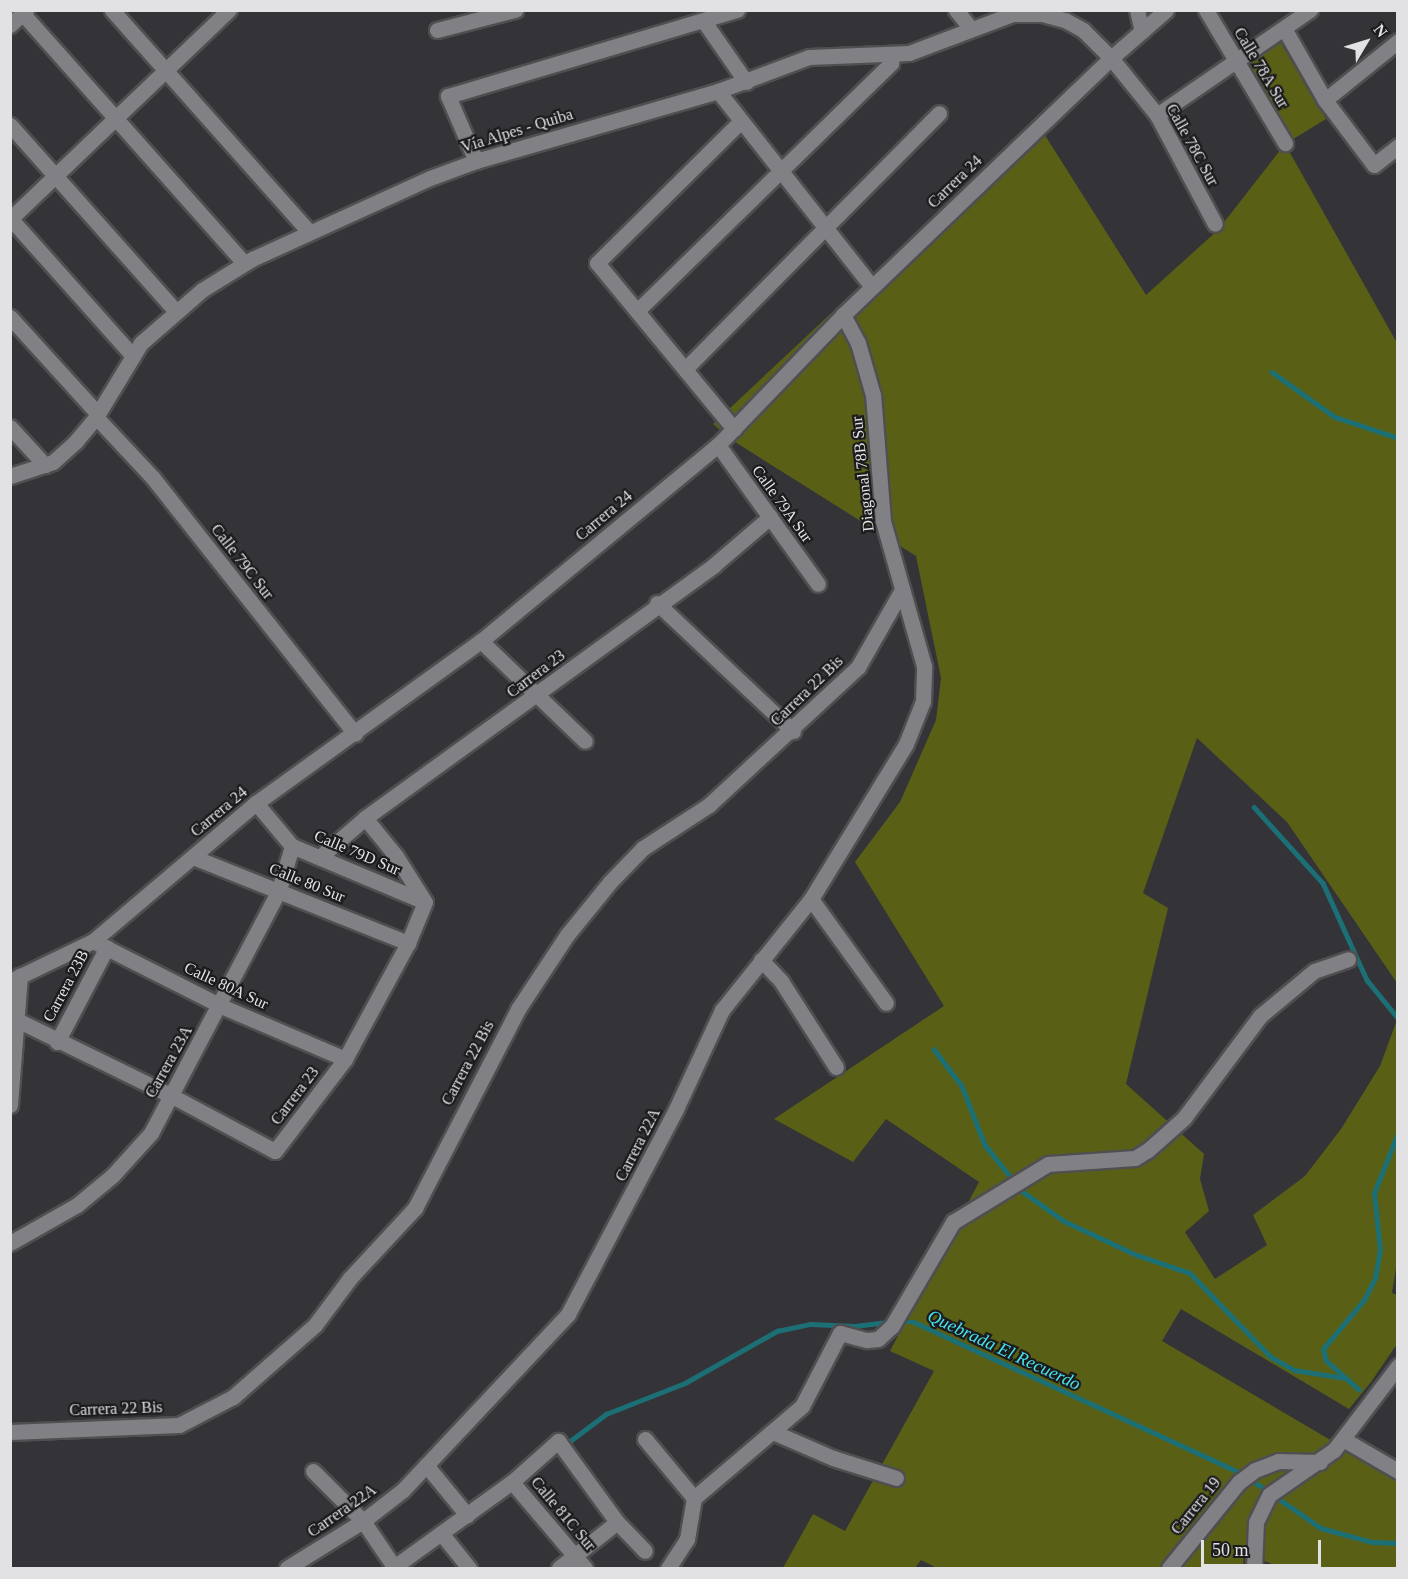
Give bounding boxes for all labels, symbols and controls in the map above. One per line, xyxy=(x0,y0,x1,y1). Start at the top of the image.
north arrow xyxy=(1336,12,1396,72)
text: N xyxy=(1370,21,1391,40)
street label: Calle 78A Sur xyxy=(1229,24,1293,112)
street label: Calle 78C Sur xyxy=(1162,101,1222,189)
street label: Vía Alpes - Quiba xyxy=(458,105,576,157)
street label: Carrera 24 xyxy=(924,151,986,213)
street label: Diagonal 78B Sur xyxy=(847,416,879,532)
street label: Calle 79A Sur xyxy=(747,461,817,547)
street label: Carrera 24 xyxy=(572,487,636,545)
street label: Calle 79C Sur xyxy=(207,520,277,604)
street label: Carrera 23 xyxy=(503,646,569,702)
street label: Carrera 22 Bis xyxy=(767,652,847,730)
street label: Carrera 24 xyxy=(187,783,251,841)
street label: Calle 79D Sur xyxy=(311,826,403,880)
street label: Calle 80 Sur xyxy=(266,859,348,907)
street label: Carrera 23B xyxy=(39,947,93,1025)
street label: Calle 80A Sur xyxy=(180,958,272,1014)
street label: Carrera 22 Bis xyxy=(438,1017,498,1109)
street label: Carrera 23A xyxy=(141,1023,197,1101)
street label: Carrera 23 xyxy=(267,1063,323,1129)
street label: Carrera 22A xyxy=(611,1105,665,1185)
water label: Quebrada El Recuerdo xyxy=(924,1305,1084,1395)
street label: Carrera 22 Bis xyxy=(69,1398,163,1420)
street label: Calle 81C Sur xyxy=(527,1473,599,1555)
street label: Carrera 19 xyxy=(1167,1474,1225,1538)
street label: Carrera 22A xyxy=(304,1480,380,1542)
scale bar xyxy=(1204,1528,1324,1566)
text: 50 m xyxy=(1212,1540,1249,1560)

